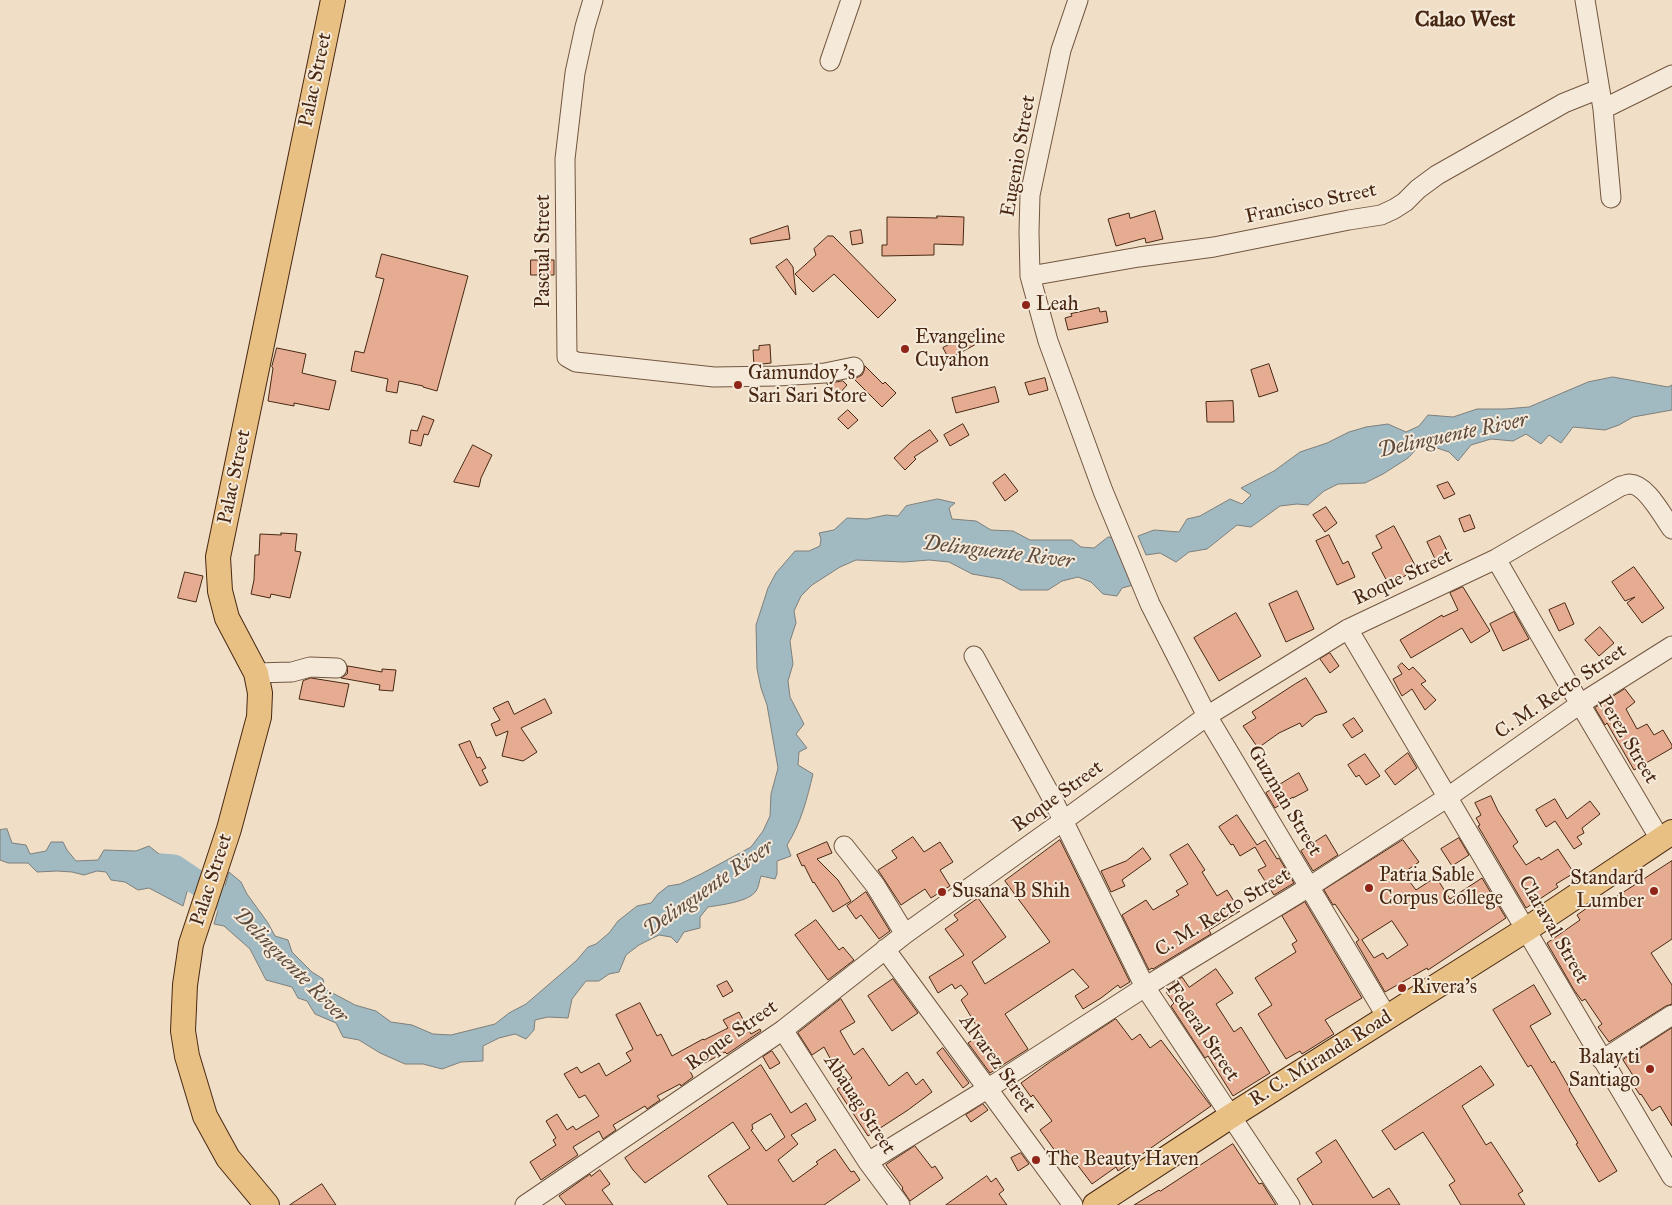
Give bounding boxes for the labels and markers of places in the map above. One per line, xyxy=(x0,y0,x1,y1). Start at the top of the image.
place label: Leah xyxy=(1036,293,1079,317)
marker: Leah xyxy=(1020,299,1032,311)
place label: Evangeline Cuyahon xyxy=(915,326,1005,373)
marker: Evangeline Cuyahon xyxy=(899,343,911,355)
place label: Gamundoy 's Sari Sari Store xyxy=(748,362,867,409)
marker: Gamundoy 's Sari Sari Store xyxy=(732,379,744,391)
place label: Patria Sable Corpus College xyxy=(1379,864,1503,911)
place label: Standard Lumber xyxy=(1570,867,1644,914)
place label: Susana B Shih xyxy=(952,880,1070,904)
marker: Patria Sable Corpus College xyxy=(1363,882,1375,894)
marker: Standard Lumber xyxy=(1648,885,1660,897)
marker: Susana B Shih xyxy=(936,886,948,898)
place label: Rivera's xyxy=(1412,976,1477,1000)
marker: Rivera's xyxy=(1396,982,1408,994)
place label: Balay ti Santiago xyxy=(1569,1046,1640,1093)
marker: Balay ti Santiago xyxy=(1644,1063,1656,1075)
place label: The Beauty Haven xyxy=(1046,1148,1199,1172)
marker: The Beauty Haven xyxy=(1030,1154,1042,1166)

